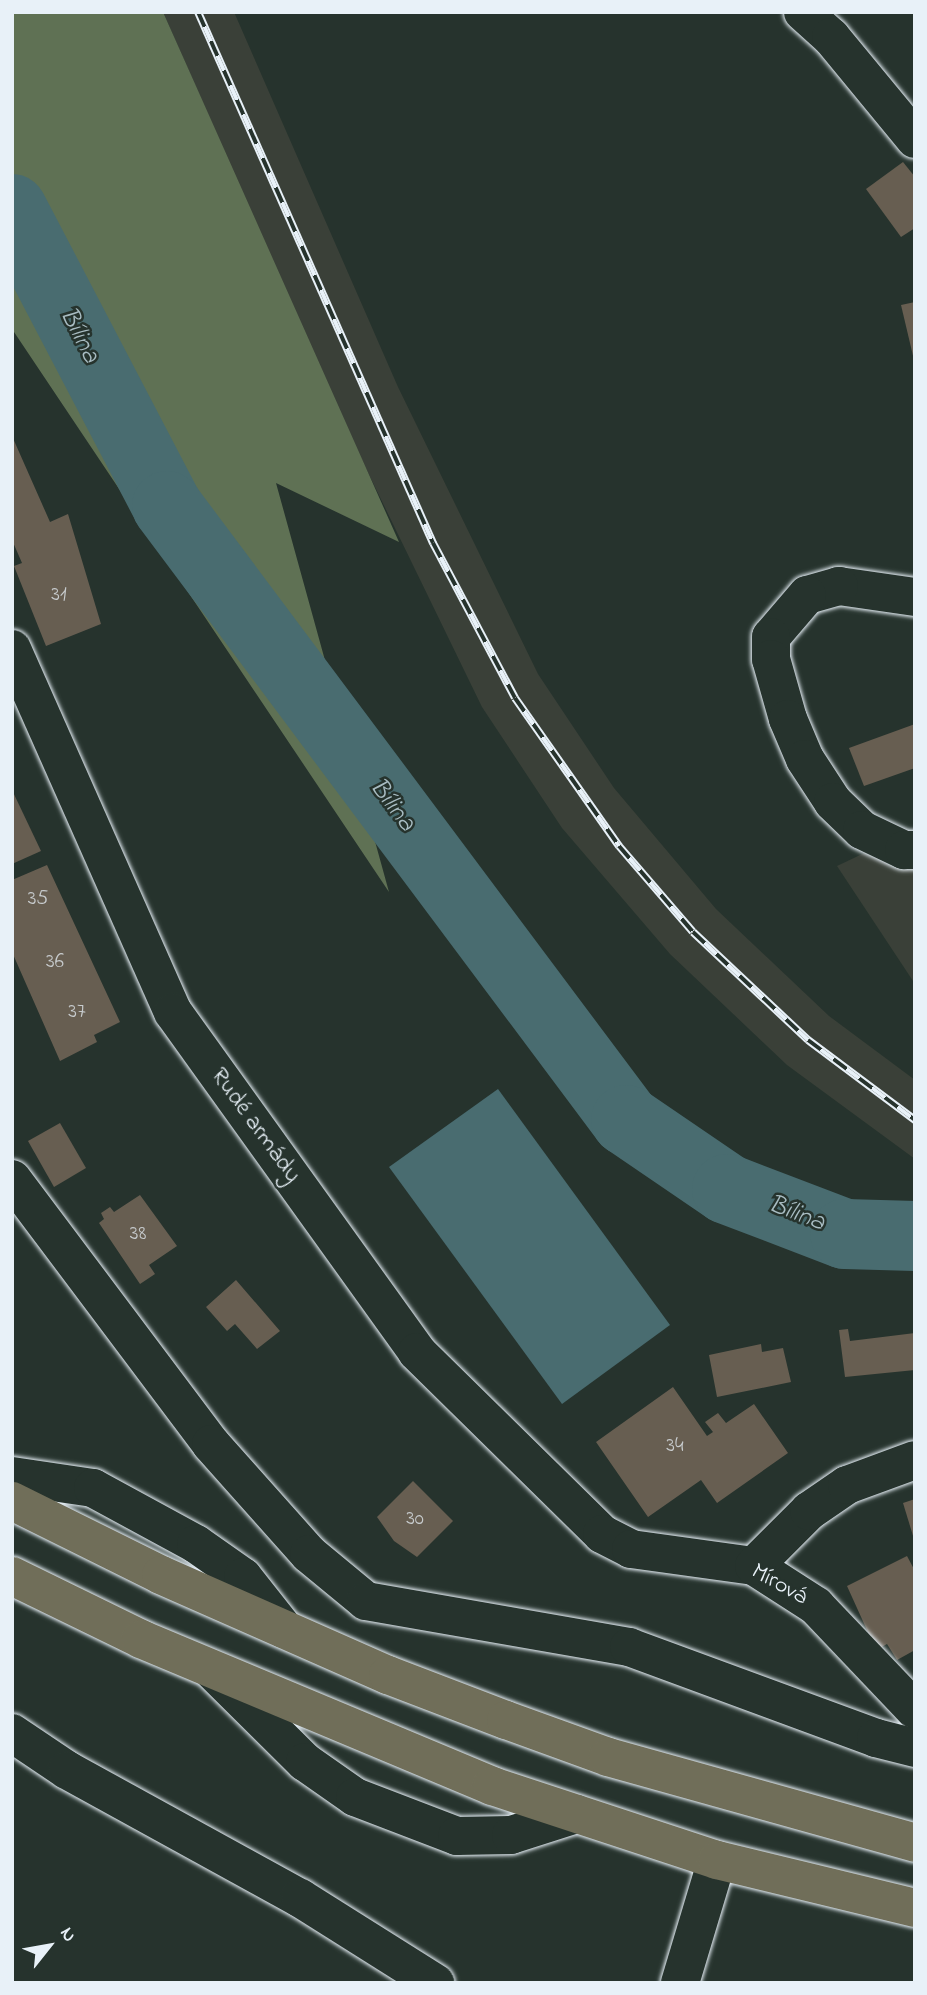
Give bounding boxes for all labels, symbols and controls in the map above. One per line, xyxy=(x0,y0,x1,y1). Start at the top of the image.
water label: Bílina xyxy=(51,303,105,369)
house number: 31 xyxy=(51,582,67,608)
water label: Bílina xyxy=(361,773,421,839)
house number: 35 xyxy=(28,886,48,912)
house number: 36 xyxy=(46,949,64,975)
house number: 37 xyxy=(68,999,86,1025)
street label: Rudé armády xyxy=(204,1063,306,1189)
water label: Bílina xyxy=(763,1190,829,1240)
house number: 38 xyxy=(130,1221,146,1247)
house number: 34 xyxy=(666,1433,684,1459)
house number: 30 xyxy=(406,1506,424,1532)
street label: Mírová xyxy=(746,1558,812,1612)
north arrow xyxy=(14,1911,84,1981)
text: N xyxy=(53,1922,82,1947)

